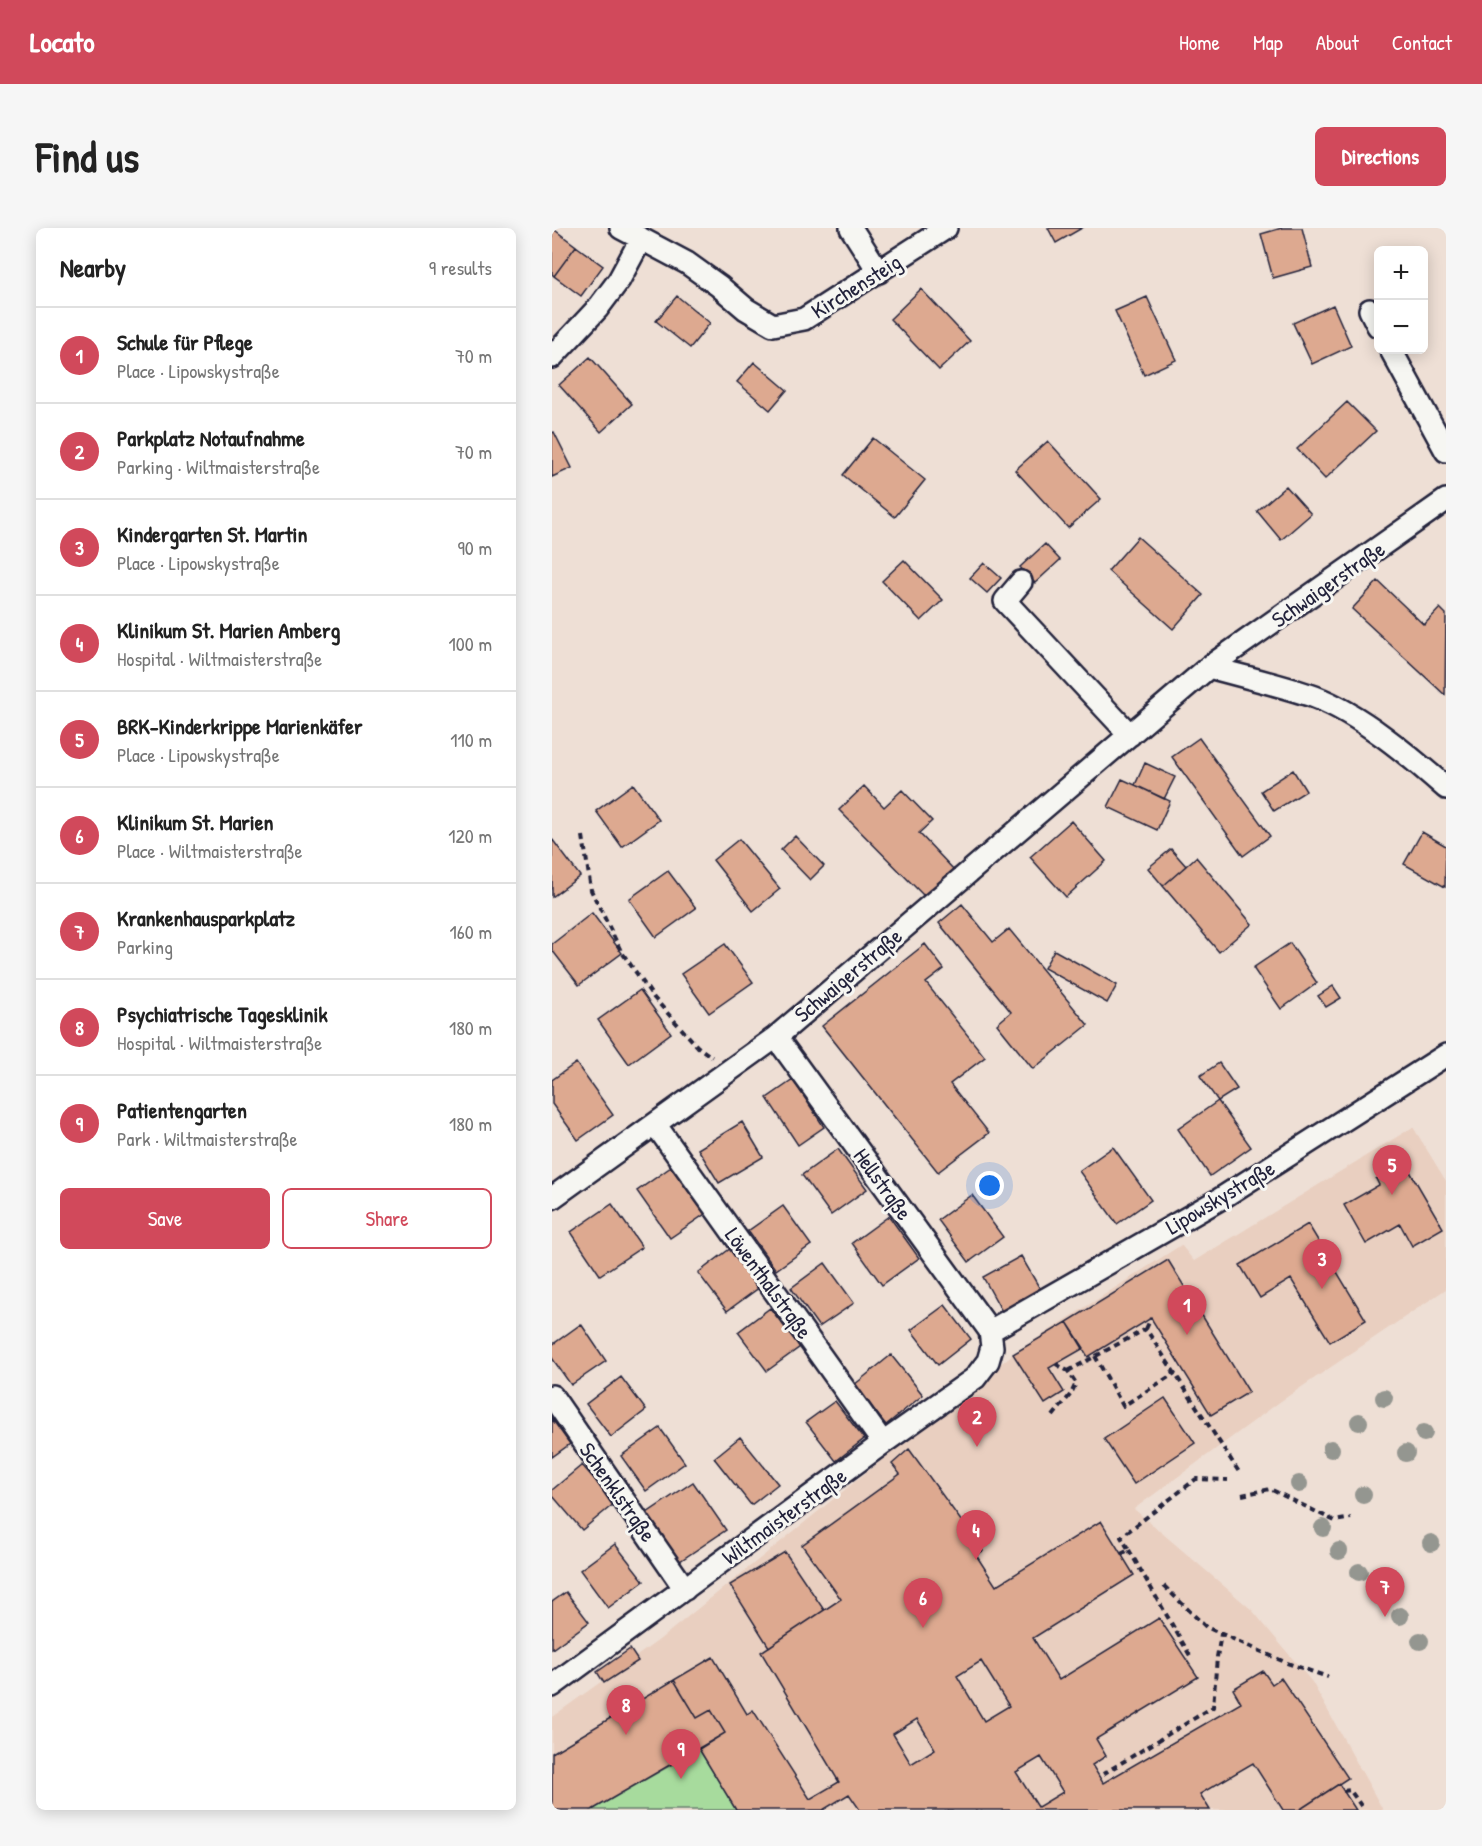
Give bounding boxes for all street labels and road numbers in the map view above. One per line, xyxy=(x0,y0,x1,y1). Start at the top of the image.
street label: Kirchensteig xyxy=(805,247,907,325)
street label: Schwaigerstraße xyxy=(1265,534,1391,634)
street label: Schwaigerstraße xyxy=(788,921,908,1029)
street label: Hellstraße xyxy=(847,1142,919,1226)
street label: Lipowskystraße xyxy=(1160,1153,1280,1241)
street label: Löwenthalstraße xyxy=(718,1221,820,1345)
street label: Schenklstraße xyxy=(573,1436,663,1548)
street label: Wiltmaisterstraße xyxy=(716,1460,853,1571)

